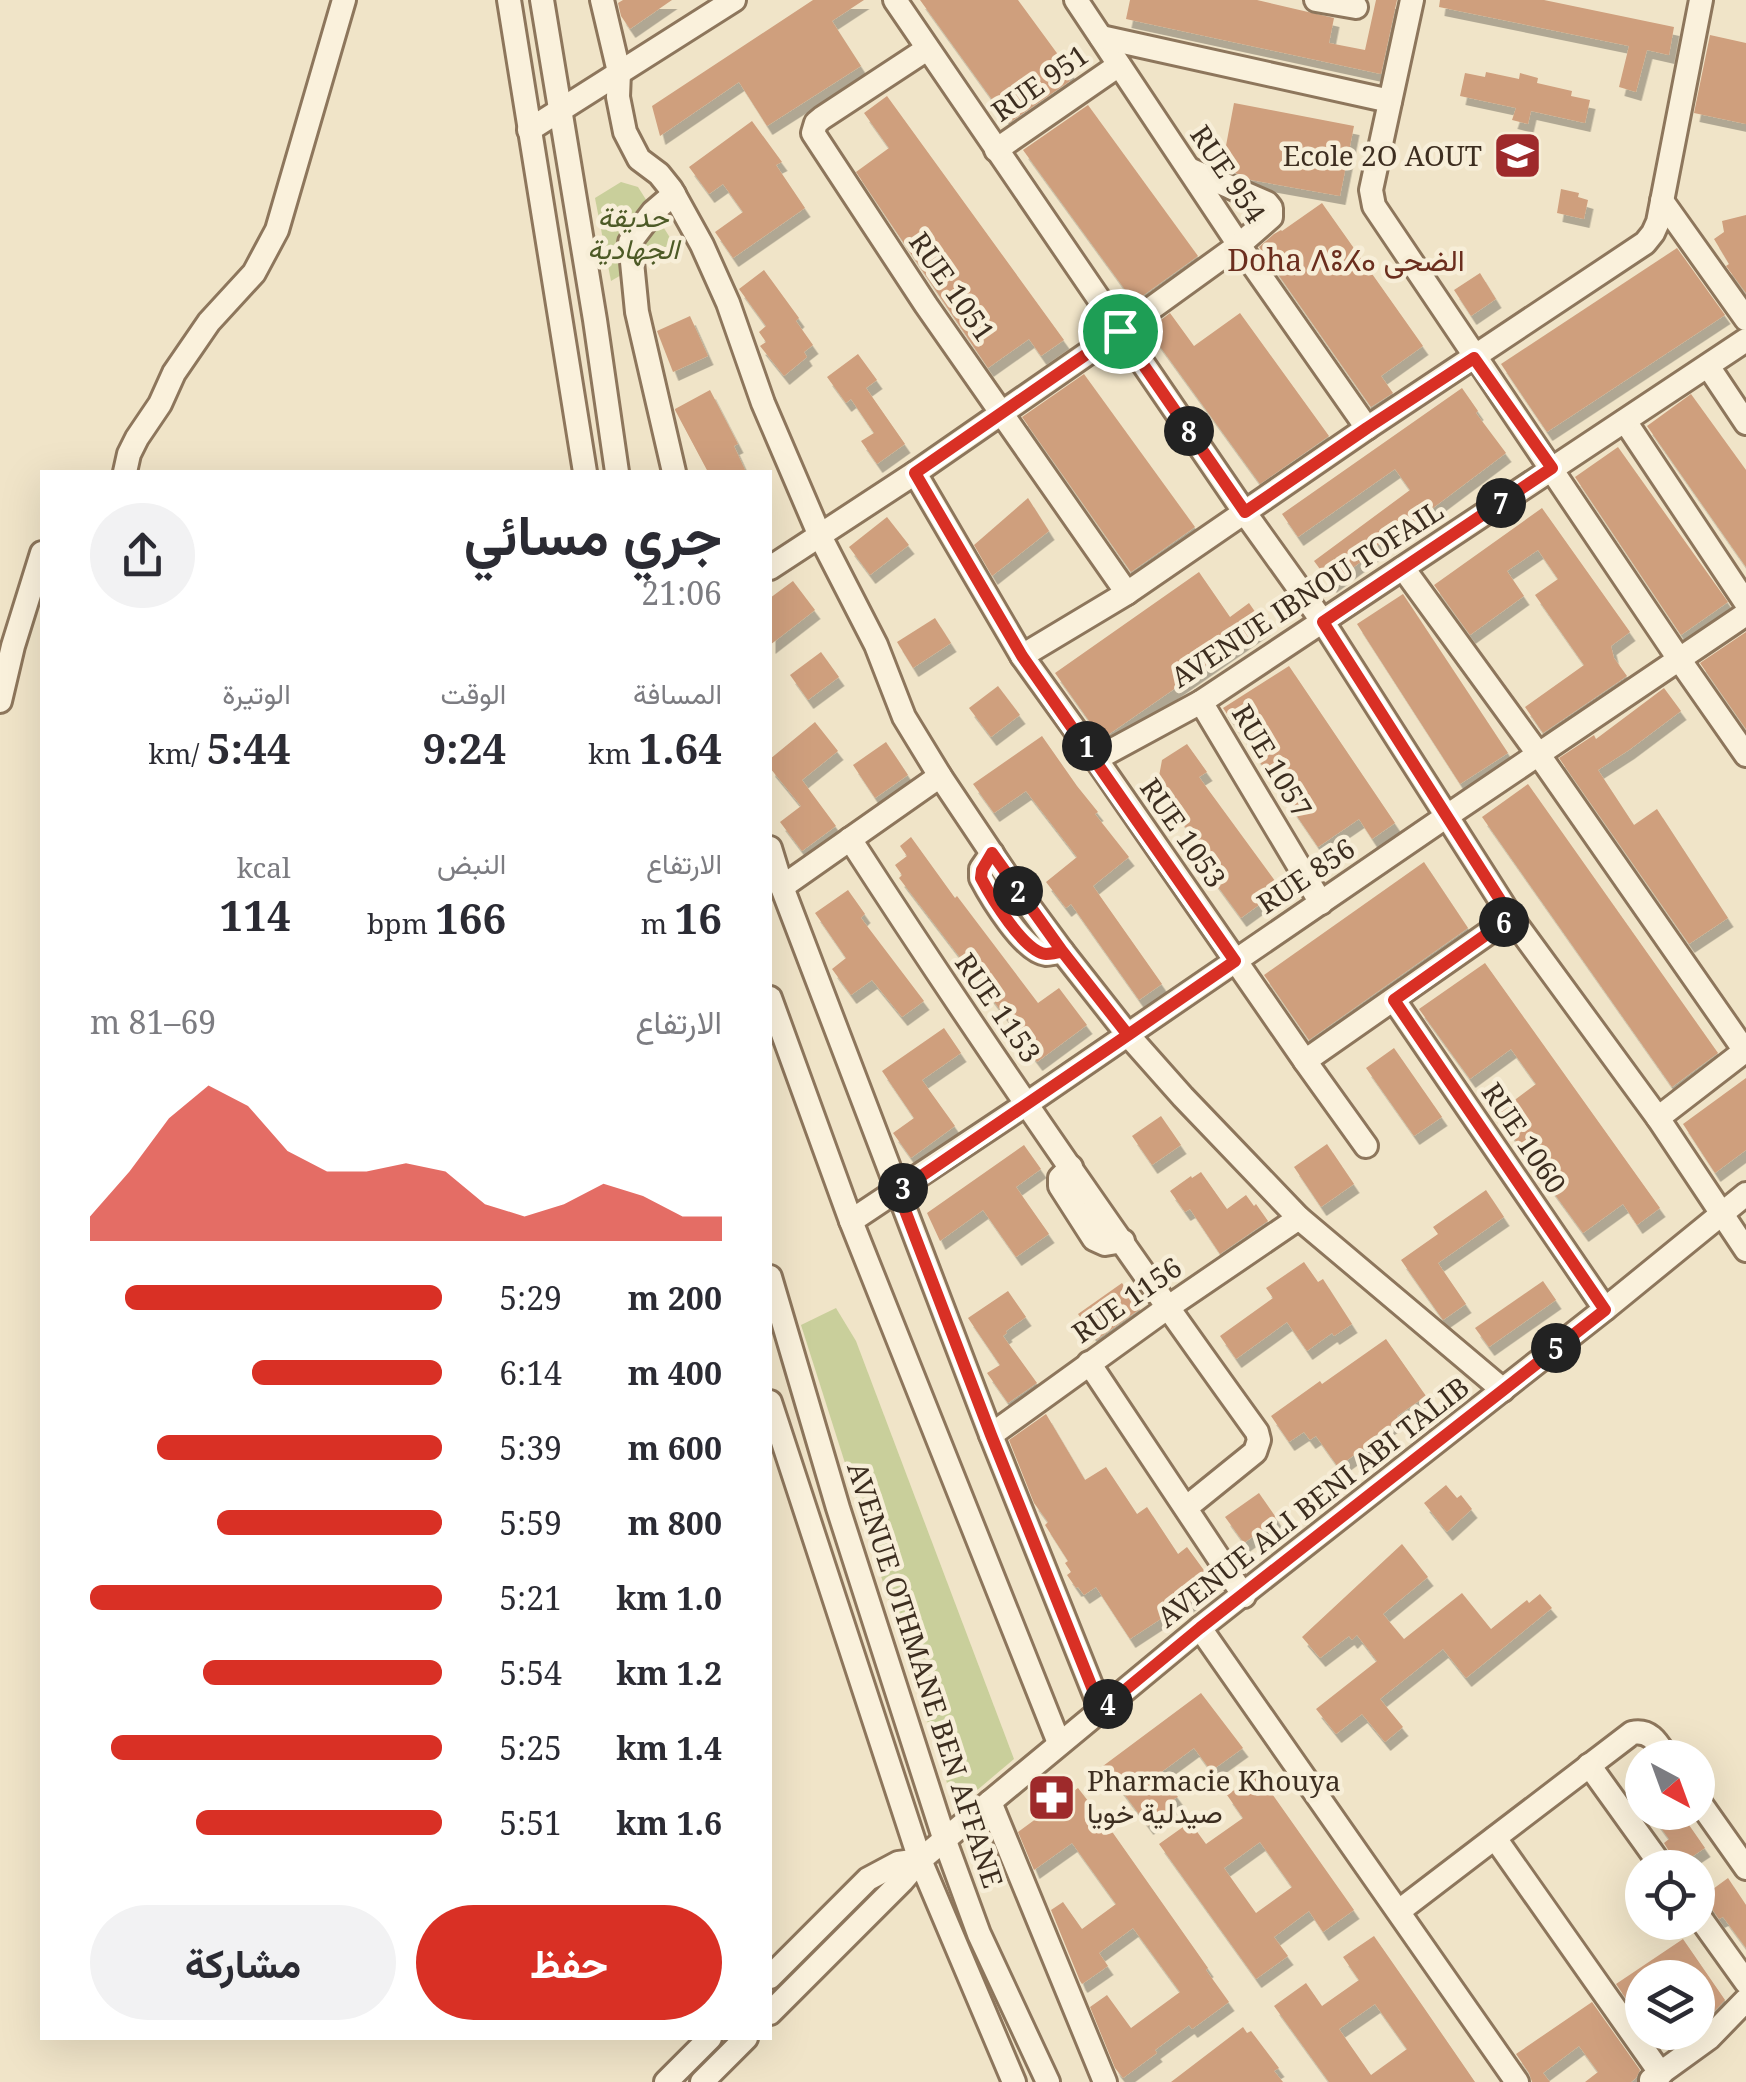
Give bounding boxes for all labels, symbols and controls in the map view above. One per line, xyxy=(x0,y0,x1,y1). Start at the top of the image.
street label: RUE 951 xyxy=(984,35,1095,129)
street label: RUE 954 xyxy=(1182,117,1275,230)
school or university icon: Ecole 2O AOUT xyxy=(1491,130,1543,182)
place label: Ecole 2O AOUT xyxy=(1283,136,1482,174)
park label: حديقة الجهادية xyxy=(587,197,682,267)
street label: RUE 1051 xyxy=(901,224,1004,349)
district label: Doha ⴷⵓⵃⴰ الضحى xyxy=(1227,239,1465,280)
pin xyxy=(1078,289,1163,374)
icon: arrive xyxy=(1093,304,1148,359)
pin: 8 xyxy=(1164,406,1214,456)
text: 8 xyxy=(1181,412,1197,450)
pin: 7 xyxy=(1476,478,1526,528)
text: 7 xyxy=(1493,484,1509,522)
street label: AVENUE IBNOU TOFAIL xyxy=(1163,491,1450,696)
text: جري مسائي xyxy=(464,496,722,571)
button: share xyxy=(90,503,195,608)
text: 21:06 xyxy=(641,571,722,614)
text: الوتيرة xyxy=(222,674,291,712)
text: الوقت xyxy=(441,674,506,712)
text: المسافة xyxy=(633,674,722,712)
street label: RUE 1057 xyxy=(1224,697,1321,824)
text: 5:44 xyxy=(207,719,291,776)
text: 9:24 xyxy=(422,719,506,776)
text: 1.64 xyxy=(638,719,722,776)
pin: 1 xyxy=(1062,721,1112,771)
text: 1 xyxy=(1079,727,1095,765)
text: /km xyxy=(149,734,207,772)
text: km xyxy=(588,734,638,772)
street label: RUE 1053 xyxy=(1132,770,1235,895)
street label: RUE 856 xyxy=(1249,829,1362,922)
text: النبض xyxy=(437,844,506,882)
text: الارتفاع xyxy=(646,844,722,882)
text: kcal xyxy=(237,848,291,886)
pin: 2 xyxy=(993,866,1043,916)
text: 2 xyxy=(1010,872,1026,910)
text: 114 xyxy=(219,886,291,943)
text: 166 xyxy=(435,889,506,946)
text: 16 xyxy=(675,889,722,946)
pin: 6 xyxy=(1479,897,1529,947)
text: 6 xyxy=(1496,903,1512,941)
text: bpm xyxy=(367,904,435,942)
text: m xyxy=(641,904,675,942)
street label: RUE 1153 xyxy=(947,945,1050,1070)
text: 69–81 m xyxy=(90,1000,216,1043)
text: الارتفاع xyxy=(635,1000,722,1043)
street label: RUE 1060 xyxy=(1474,1075,1576,1200)
pin: 3 xyxy=(878,1163,928,1213)
text: 3 xyxy=(895,1169,911,1207)
street label: RUE 1156 xyxy=(1064,1248,1189,1351)
text: 5:29 xyxy=(499,1276,562,1319)
text: 200 m xyxy=(628,1276,722,1319)
pin: 5 xyxy=(1531,1323,1581,1373)
text: 5 xyxy=(1548,1329,1564,1367)
text: 6:14 xyxy=(499,1351,562,1394)
text: 400 m xyxy=(628,1351,722,1394)
street label: AVENUE ALI BENI ABI TALIB xyxy=(1148,1367,1476,1635)
text: 5:39 xyxy=(499,1426,562,1469)
text: 600 m xyxy=(628,1426,722,1469)
street label: AVENUE OTHMANE BEN AFFANE xyxy=(839,1457,1013,1892)
text: 5:59 xyxy=(499,1501,562,1544)
text: 800 m xyxy=(628,1501,722,1544)
text: 5:21 xyxy=(499,1576,562,1619)
text: 1.0 km xyxy=(616,1576,722,1619)
text: 5:54 xyxy=(499,1651,562,1694)
text: 1.2 km xyxy=(616,1651,722,1694)
pin: 4 xyxy=(1083,1679,1133,1729)
text: 4 xyxy=(1100,1685,1116,1723)
text: 5:25 xyxy=(499,1726,562,1769)
text: 1.4 km xyxy=(616,1726,722,1769)
north arrow xyxy=(1625,1740,1715,1830)
map controls xyxy=(1625,1740,1715,2050)
place label: Pharmacie Khouya صيدلية خويا xyxy=(1087,1761,1341,1831)
pharmacy icon: Pharmacie Khouya صيدلية خويا xyxy=(1026,1771,1078,1823)
text: 5:51 xyxy=(499,1801,562,1844)
text: 1.6 km xyxy=(616,1801,722,1844)
button: locate xyxy=(1625,1850,1715,1940)
button: مشاركة xyxy=(90,1905,396,2020)
button: حفظ xyxy=(416,1905,722,2020)
button: layers xyxy=(1625,1960,1715,2050)

